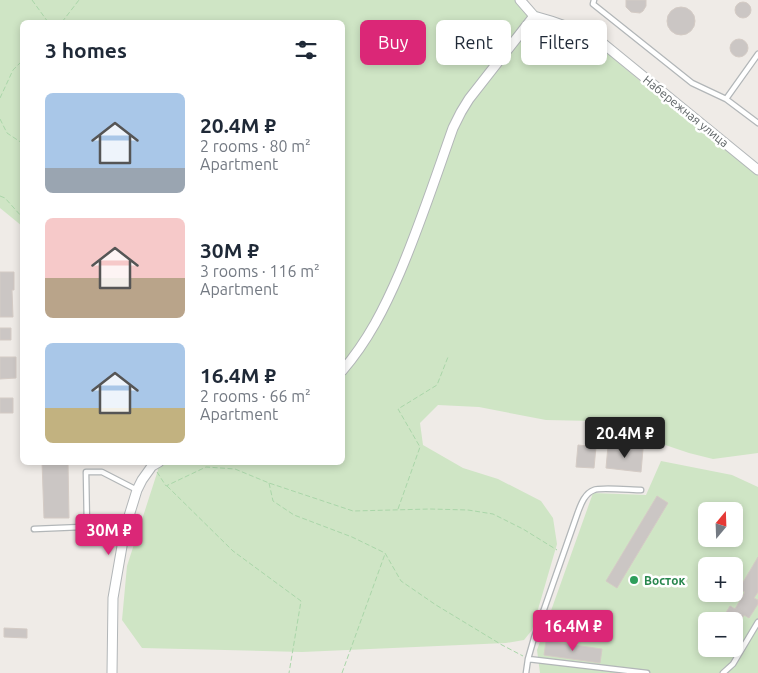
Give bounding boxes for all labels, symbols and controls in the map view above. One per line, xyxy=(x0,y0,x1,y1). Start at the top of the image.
chip: Buy xyxy=(360,20,426,65)
chip: Rent xyxy=(436,20,511,65)
chip: Filters xyxy=(521,20,607,65)
icon: filters xyxy=(292,36,320,64)
text: 3 homes xyxy=(45,38,127,62)
street label: Набережная улица xyxy=(641,73,731,149)
icon: home xyxy=(85,113,145,173)
text: 20.4M ₽ xyxy=(200,113,276,137)
text: 2 rooms · 80 m² xyxy=(200,137,311,155)
text: Apartment xyxy=(200,155,278,173)
icon: home xyxy=(85,238,145,298)
text: 30M ₽ xyxy=(200,238,259,262)
text: 3 rooms · 116 m² xyxy=(200,262,320,280)
text: Apartment xyxy=(200,280,278,298)
icon: home xyxy=(85,363,145,423)
text: 16.4M ₽ xyxy=(200,363,276,387)
text: 2 rooms · 66 m² xyxy=(200,387,311,405)
text: Apartment xyxy=(200,405,278,423)
pin: 20.4M ₽ xyxy=(579,416,671,459)
text: 20.4M ₽ xyxy=(596,424,654,442)
north arrow xyxy=(698,502,742,548)
map controls xyxy=(698,502,743,657)
pin: 30M ₽ xyxy=(74,514,144,556)
text: 30M ₽ xyxy=(86,521,132,539)
button: + xyxy=(698,557,743,602)
marker: Восток xyxy=(628,574,640,586)
place label: Восток xyxy=(644,574,685,587)
pin: 16.4M ₽ xyxy=(527,610,619,652)
button: − xyxy=(698,612,743,657)
text: 16.4M ₽ xyxy=(544,617,602,635)

